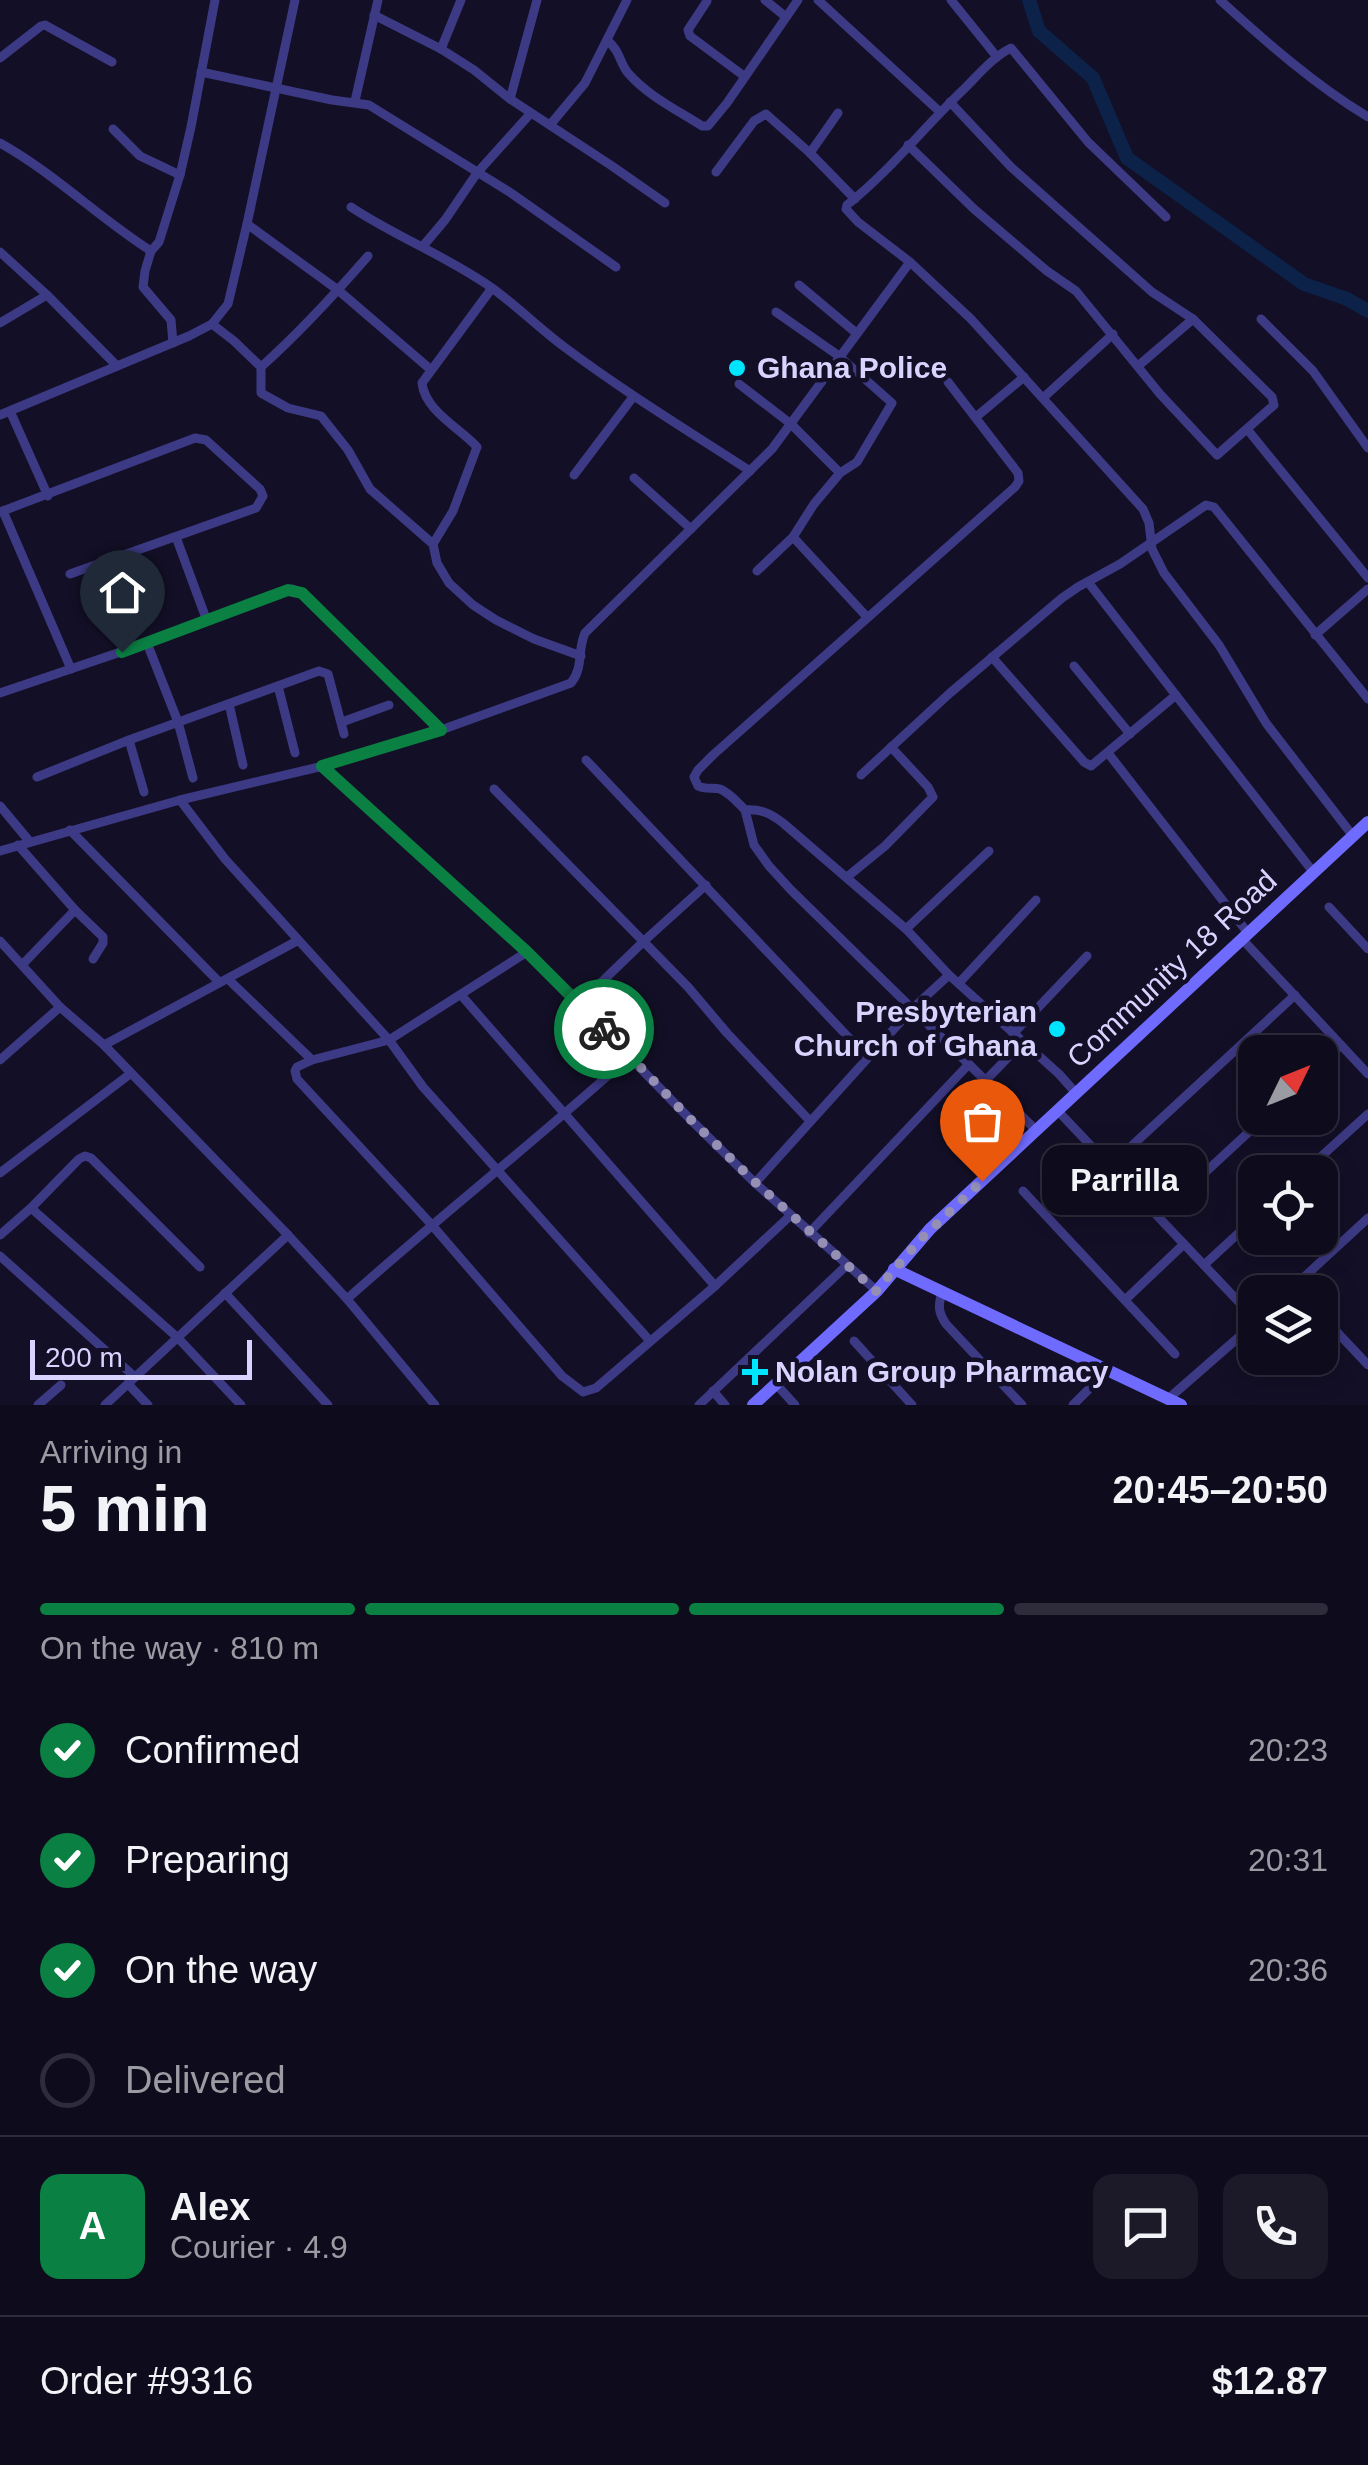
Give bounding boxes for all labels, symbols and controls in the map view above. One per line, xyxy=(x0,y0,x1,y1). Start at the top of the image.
place label: Ghana Police xyxy=(757,351,947,384)
marker: Ghana Police xyxy=(726,357,748,379)
pin xyxy=(80,550,165,653)
icon: home xyxy=(95,565,150,620)
street label: Community 18 Road xyxy=(1060,863,1283,1074)
courier xyxy=(554,979,654,1079)
place label: Presbyterian Church of Ghana xyxy=(794,995,1037,1062)
icon: bike xyxy=(577,1002,632,1057)
marker: Presbyterian Church of Ghana xyxy=(1046,1018,1068,1040)
north arrow xyxy=(1238,1035,1338,1135)
map controls xyxy=(1238,1035,1338,1375)
pin xyxy=(940,1079,1025,1182)
icon: bag xyxy=(955,1094,1010,1149)
callout: Parrilla xyxy=(1042,1146,1207,1216)
button: locate xyxy=(1238,1155,1338,1255)
text: Parrilla xyxy=(1070,1162,1179,1198)
button: layers xyxy=(1238,1275,1338,1375)
scale bar xyxy=(30,1335,252,1380)
text: 200 m xyxy=(45,1342,123,1373)
place label: Nolan Group Pharmacy xyxy=(775,1355,1109,1388)
marker: Nolan Group Pharmacy xyxy=(744,1361,766,1383)
text: Arriving in xyxy=(40,1434,182,1470)
text: 20:45–20:50 xyxy=(1112,1469,1328,1511)
text: 5 min xyxy=(40,1472,210,1545)
text: On the way · 810 m xyxy=(40,1630,319,1666)
icon: check xyxy=(40,1723,95,1778)
text: Confirmed xyxy=(125,1729,300,1771)
text: 20:23 xyxy=(1248,1732,1328,1768)
icon: check xyxy=(40,1833,95,1888)
text: Preparing xyxy=(125,1839,290,1881)
text: 20:31 xyxy=(1248,1842,1328,1878)
icon: check xyxy=(40,1943,95,1998)
text: On the way xyxy=(125,1949,317,1991)
text: 20:36 xyxy=(1248,1952,1328,1988)
text: Delivered xyxy=(125,2059,286,2101)
button: chat xyxy=(1093,2174,1198,2279)
button: phone xyxy=(1223,2174,1328,2279)
text: Alex xyxy=(170,2186,250,2228)
text: A xyxy=(79,2205,106,2247)
text: Courier · 4.9 xyxy=(170,2229,348,2265)
text: Order #9316 xyxy=(40,2360,253,2402)
text: $12.87 xyxy=(1212,2360,1328,2402)

